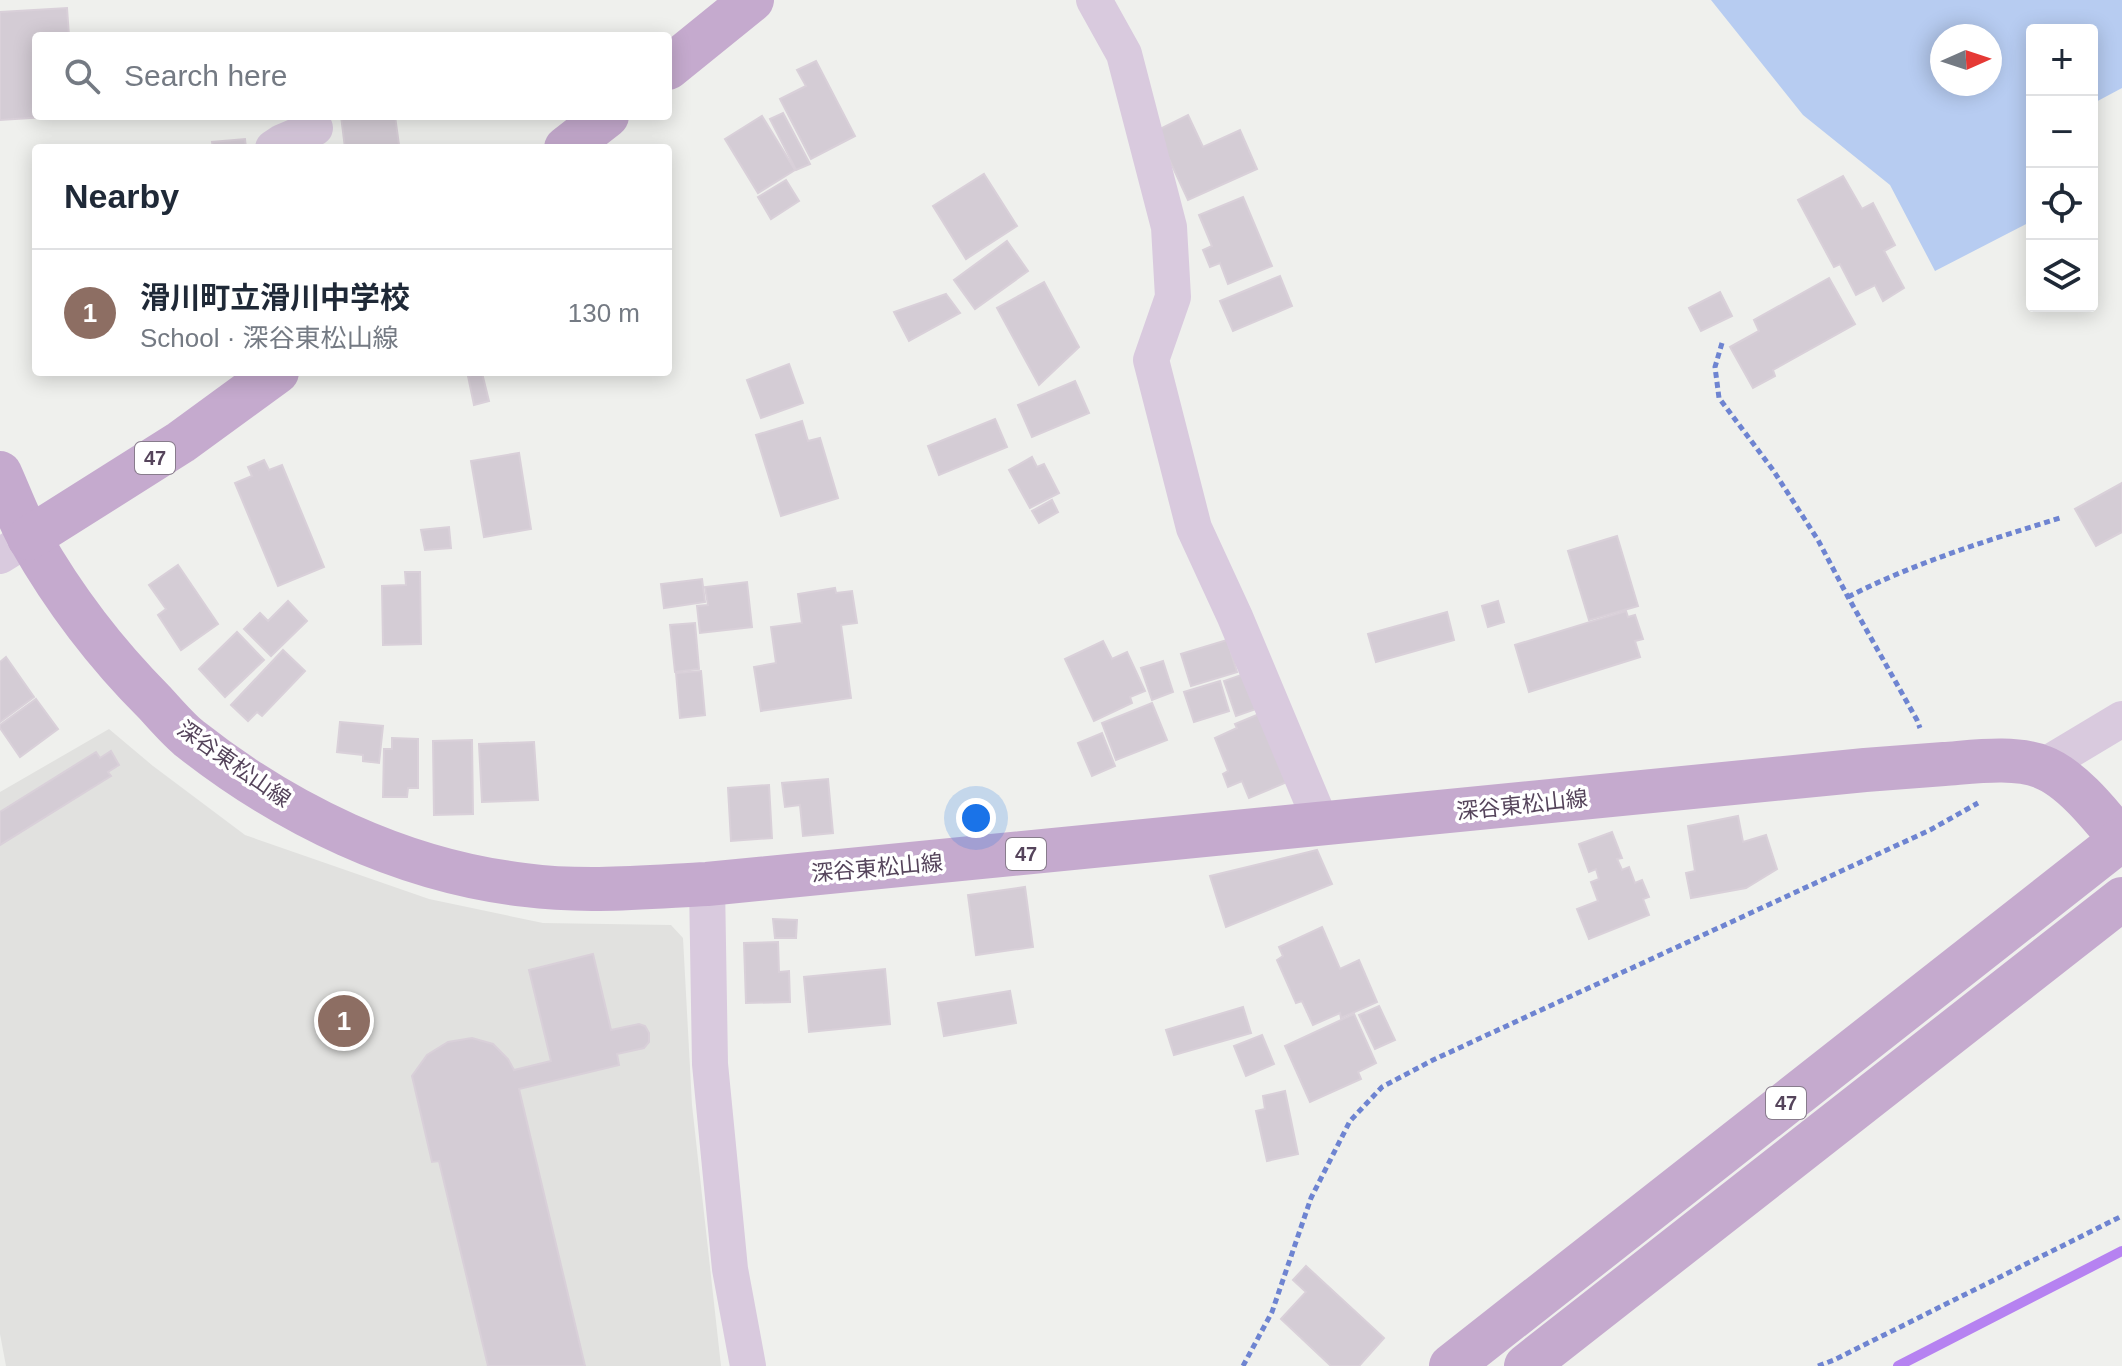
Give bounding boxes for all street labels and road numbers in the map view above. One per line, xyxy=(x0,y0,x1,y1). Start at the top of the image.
road number: 47 xyxy=(135,442,175,474)
street label: 深谷東松山線 xyxy=(173,716,295,812)
street label: 深谷東松山線 xyxy=(1455,786,1589,824)
road number: 47 xyxy=(1006,838,1046,870)
street label: 深谷東松山線 xyxy=(810,850,944,886)
road number: 47 xyxy=(1766,1087,1806,1119)

